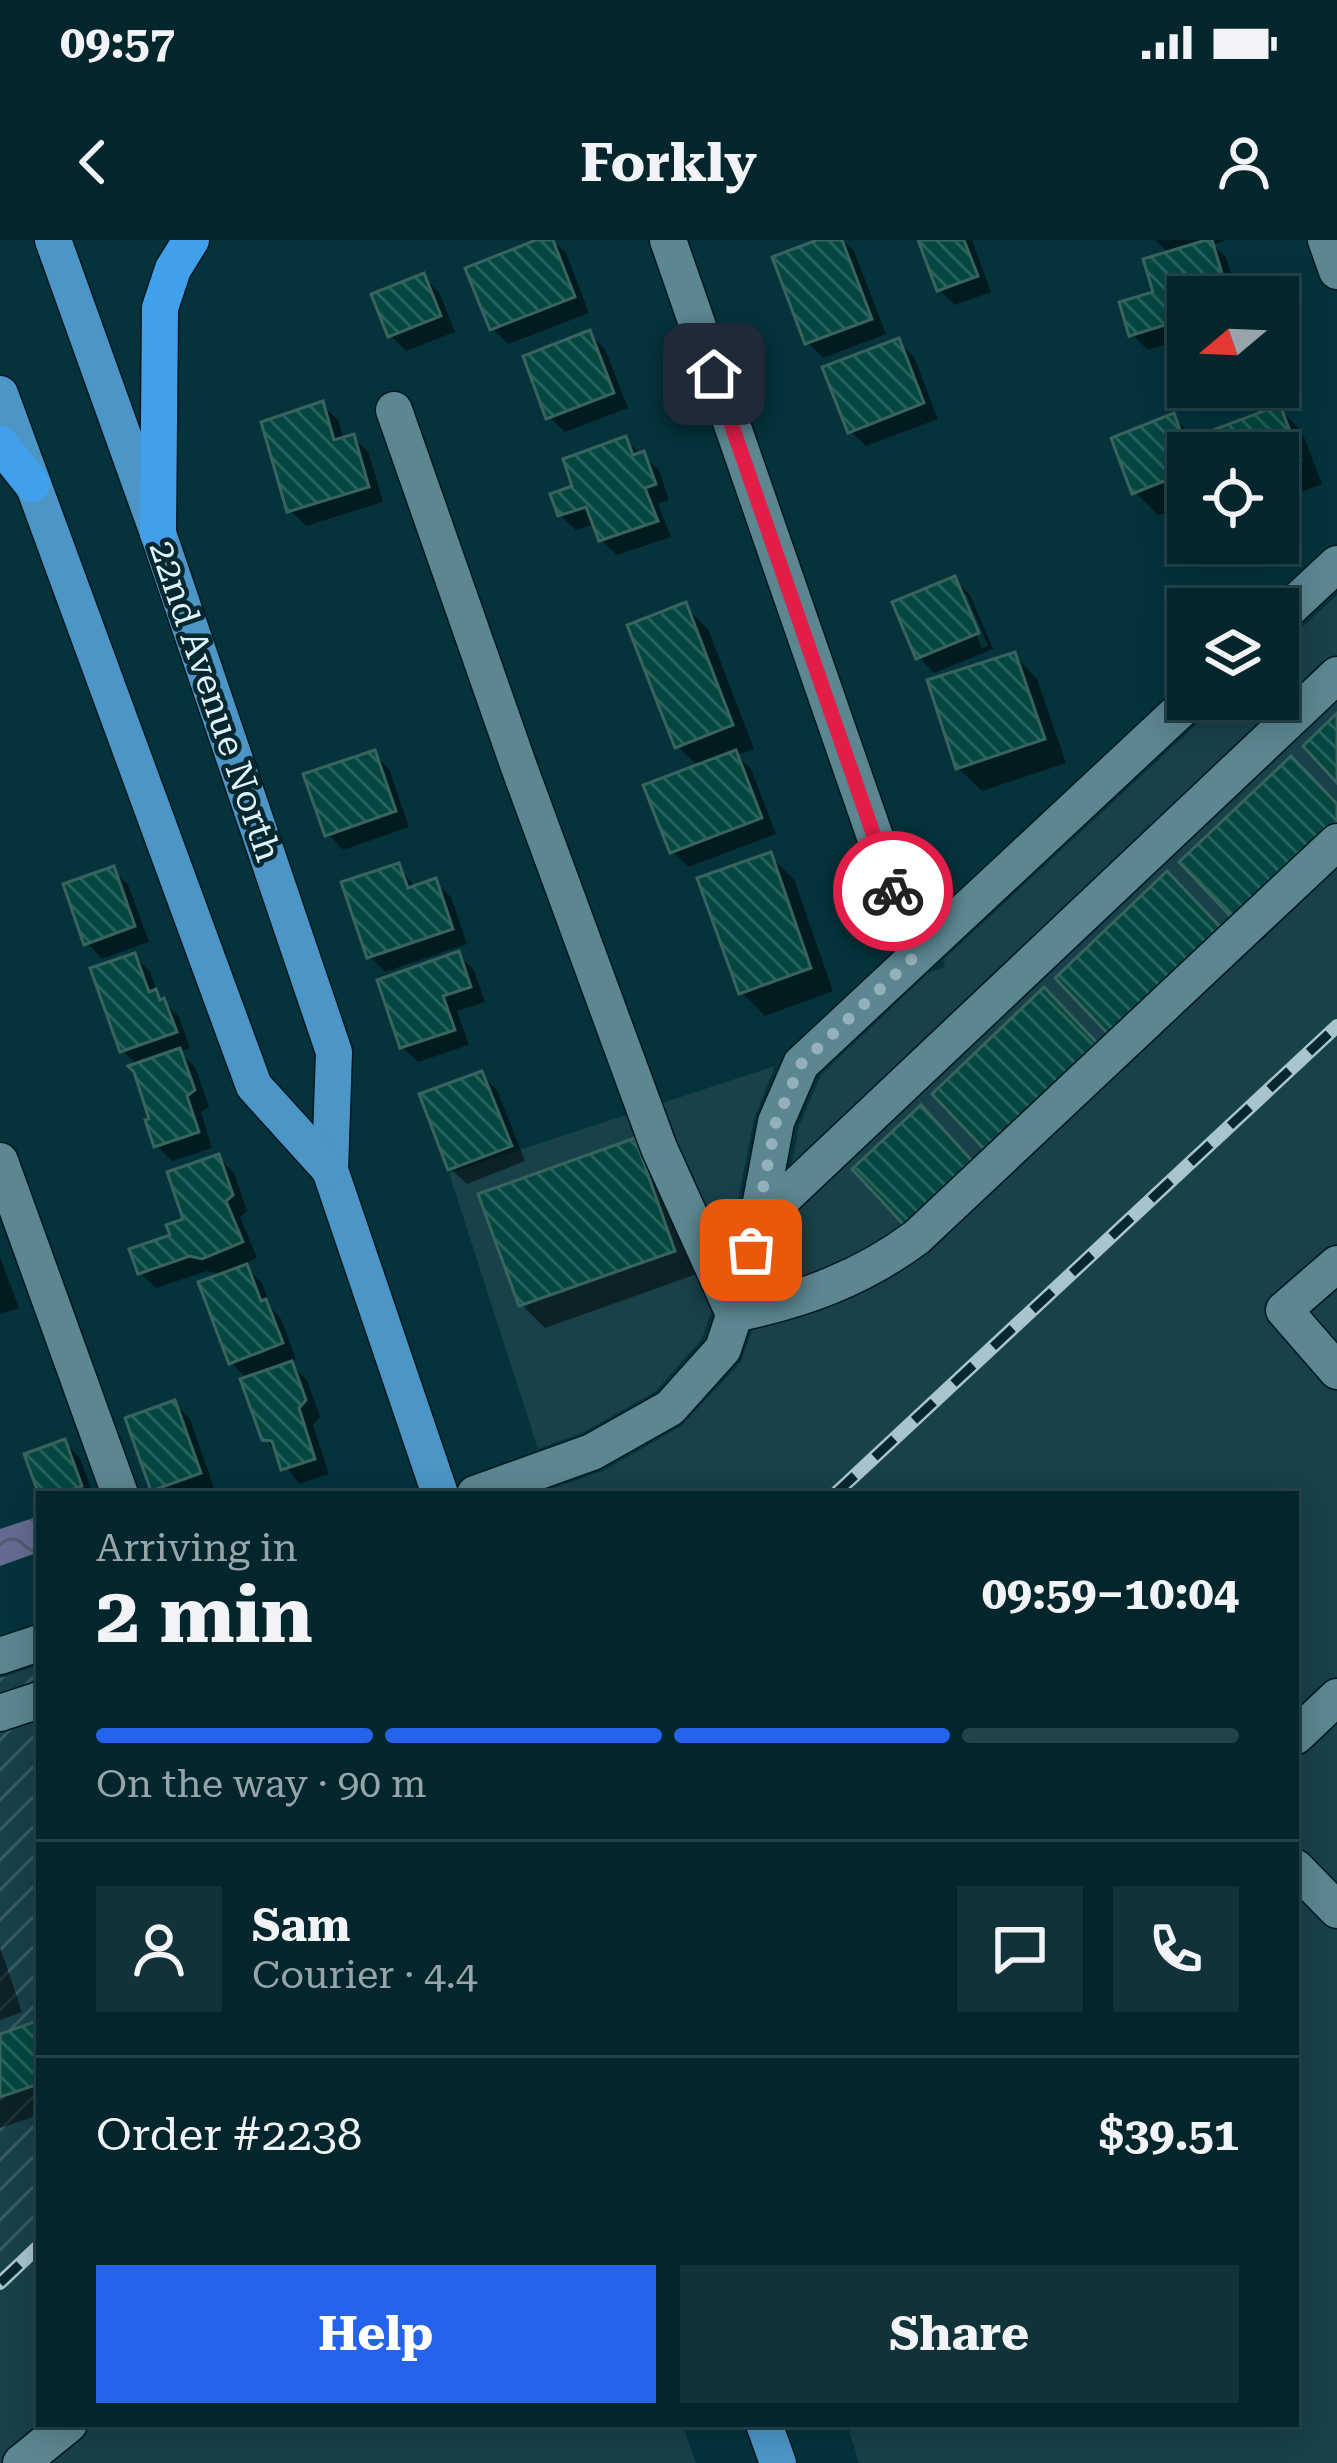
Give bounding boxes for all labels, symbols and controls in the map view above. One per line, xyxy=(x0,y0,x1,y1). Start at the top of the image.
text: 09:57 xyxy=(60,16,175,69)
icon: back xyxy=(60,129,126,195)
icon: person xyxy=(1211,129,1277,195)
text: Forkly xyxy=(580,131,757,194)
north arrow xyxy=(1167,276,1299,408)
map controls xyxy=(1167,276,1299,720)
pin xyxy=(663,323,765,425)
icon: home xyxy=(681,341,747,407)
button: locate xyxy=(1167,432,1299,564)
street label: 22nd Avenue North xyxy=(140,535,290,867)
button: layers xyxy=(1167,588,1299,720)
courier xyxy=(833,831,953,951)
icon: bike xyxy=(860,858,926,924)
pin xyxy=(700,1199,802,1301)
icon: bag xyxy=(718,1217,784,1283)
text: Arriving in xyxy=(96,1525,298,1571)
text: 09:59–10:04 xyxy=(982,1567,1239,1620)
text: 2 min xyxy=(96,1570,313,1661)
text: On the way · 90 m xyxy=(96,1761,427,1807)
button: person xyxy=(96,1886,222,2012)
button: chat xyxy=(957,1886,1083,2012)
button: phone xyxy=(1113,1886,1239,2012)
text: Sam xyxy=(252,1899,350,1952)
text: Courier · 4.4 xyxy=(252,1952,478,1998)
text: Order #2238 xyxy=(96,2108,362,2161)
text: $39.51 xyxy=(1099,2108,1239,2161)
button: Help xyxy=(96,2265,656,2403)
button: Share xyxy=(680,2265,1239,2403)

